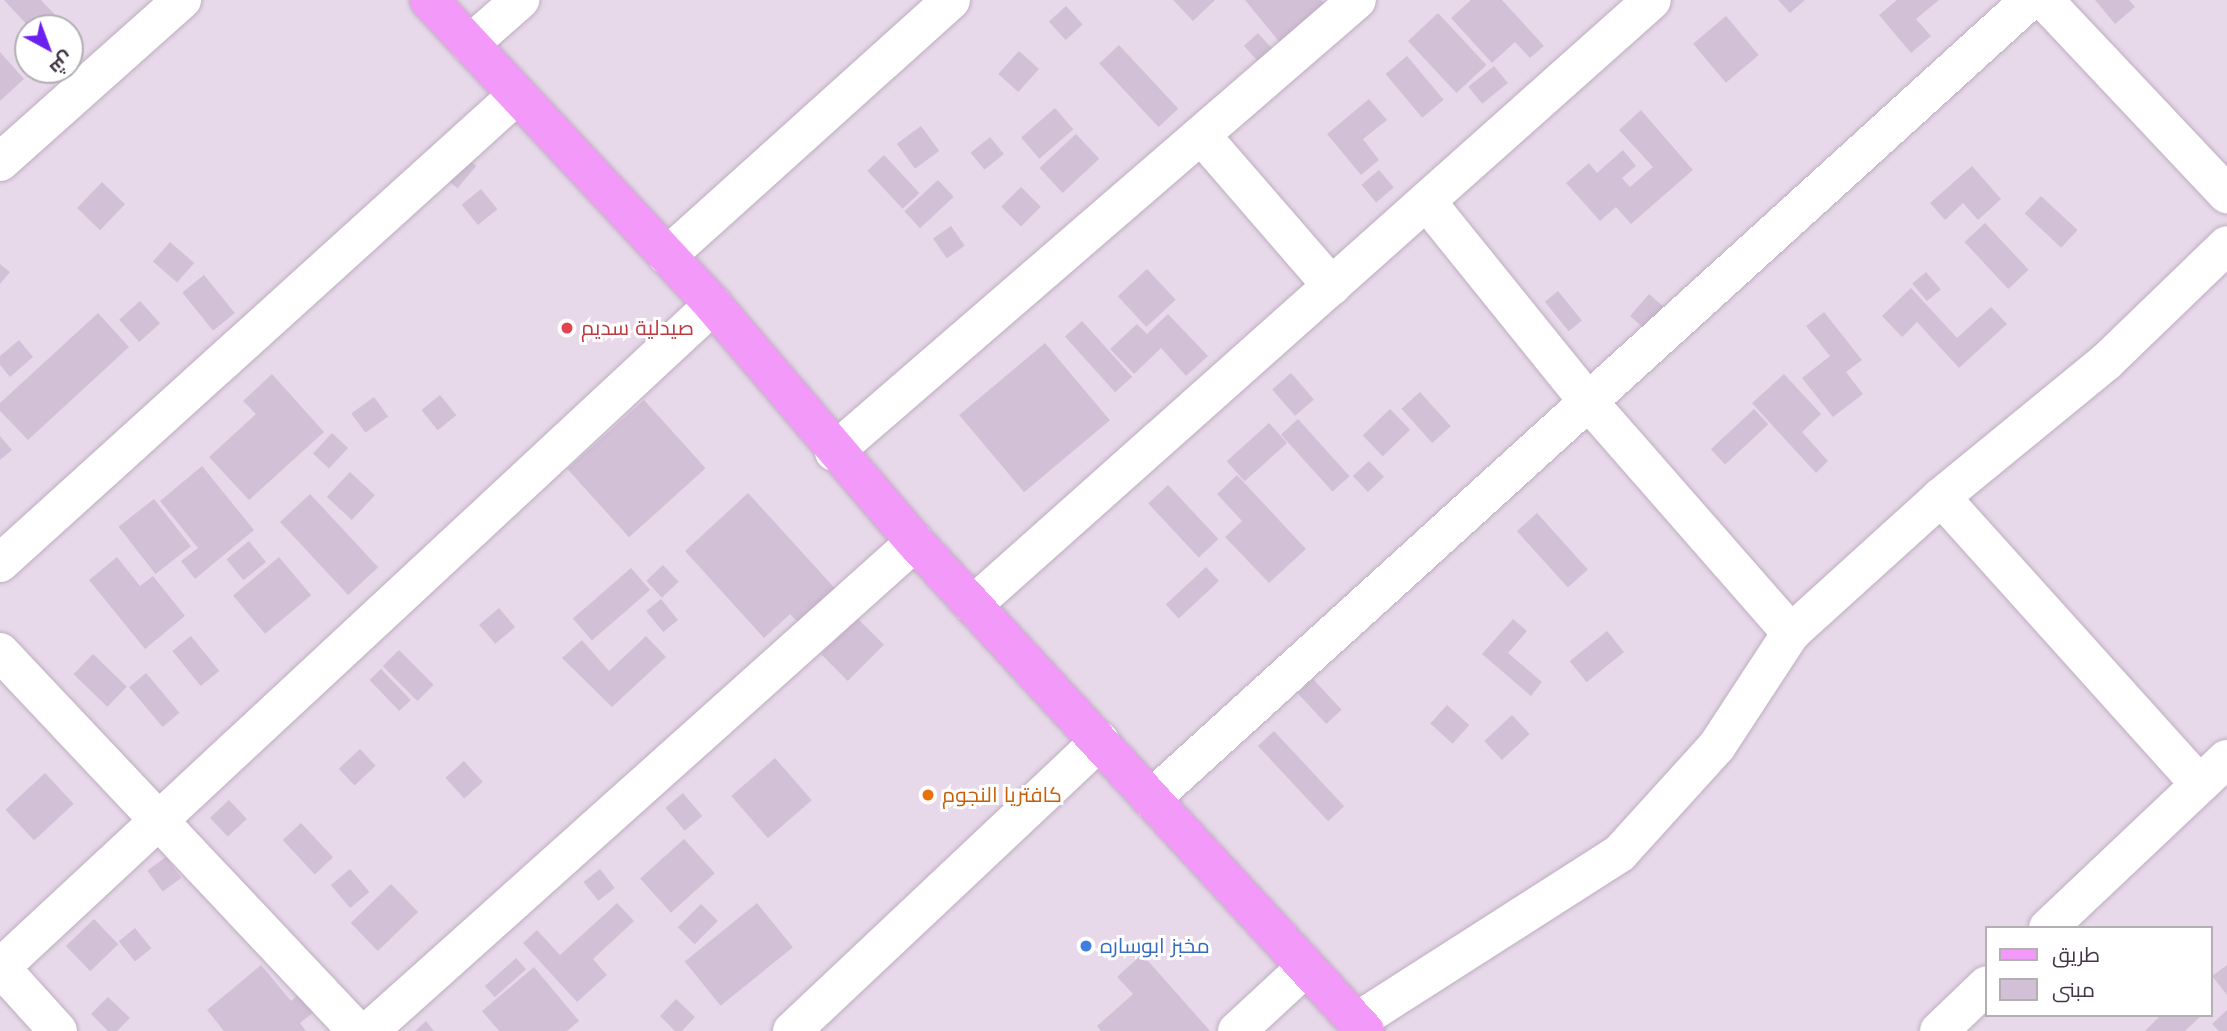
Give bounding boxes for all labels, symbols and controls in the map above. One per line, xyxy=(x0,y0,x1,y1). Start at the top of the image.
north arrow xyxy=(14,14,84,84)
text: ش xyxy=(44,46,80,82)
place label: صيدلية سديم xyxy=(581,315,694,341)
marker: صيدلية سديم xyxy=(559,320,575,336)
place label: كافتريا النجوم xyxy=(942,782,1062,808)
marker: كافتريا النجوم xyxy=(920,787,936,803)
legend xyxy=(1986,926,2213,1017)
place label: مخبز ابوساره xyxy=(1100,933,1210,959)
marker: مخبز ابوساره xyxy=(1078,938,1094,954)
text: طريق xyxy=(2052,940,2100,970)
text: مبنى xyxy=(2052,975,2095,1005)

